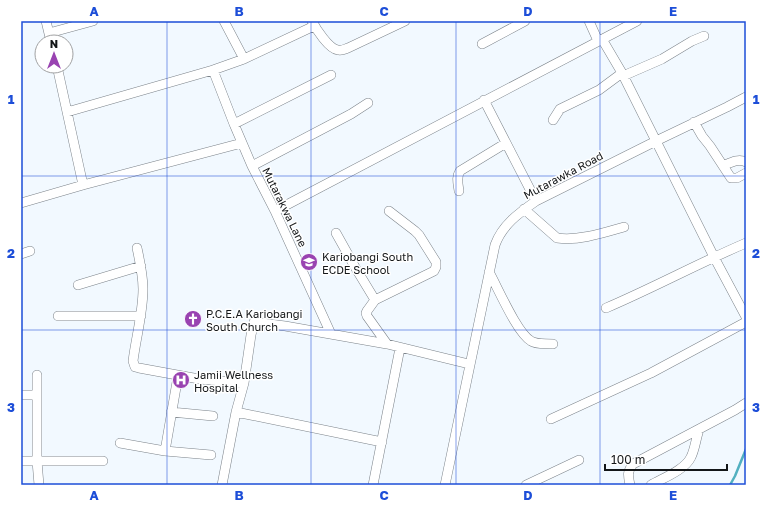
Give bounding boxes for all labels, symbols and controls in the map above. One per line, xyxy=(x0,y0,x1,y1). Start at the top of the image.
text: A xyxy=(89,3,99,19)
text: B xyxy=(234,3,244,19)
text: C xyxy=(379,3,389,19)
text: D xyxy=(523,3,533,19)
text: E xyxy=(669,3,677,19)
north arrow xyxy=(34,34,74,74)
text: N xyxy=(50,37,58,50)
text: 1 xyxy=(8,91,15,107)
text: 1 xyxy=(753,91,760,107)
street label: Mutarawka Road xyxy=(521,149,605,201)
street label: Mutarakwa Lane xyxy=(260,165,310,249)
text: 2 xyxy=(7,245,15,261)
text: 2 xyxy=(752,245,760,261)
place label: Kariobangi South ECDE School xyxy=(322,250,413,276)
school or university icon: Kariobangi South ECDE School xyxy=(299,252,319,272)
place label: P.C.E.A Kariobangi South Church xyxy=(206,307,303,333)
church icon: P.C.E.A Kariobangi South Church xyxy=(183,309,203,329)
place label: Jamii Wellness Hospital xyxy=(194,368,273,394)
hospital icon: Jamii Wellness Hospital xyxy=(171,370,191,390)
text: 3 xyxy=(7,399,15,415)
text: 3 xyxy=(752,399,760,415)
scale bar xyxy=(605,446,727,472)
text: 100 m xyxy=(611,452,645,467)
text: A xyxy=(89,487,99,503)
text: B xyxy=(234,487,244,503)
text: C xyxy=(379,487,389,503)
text: D xyxy=(523,487,533,503)
text: E xyxy=(669,487,677,503)

